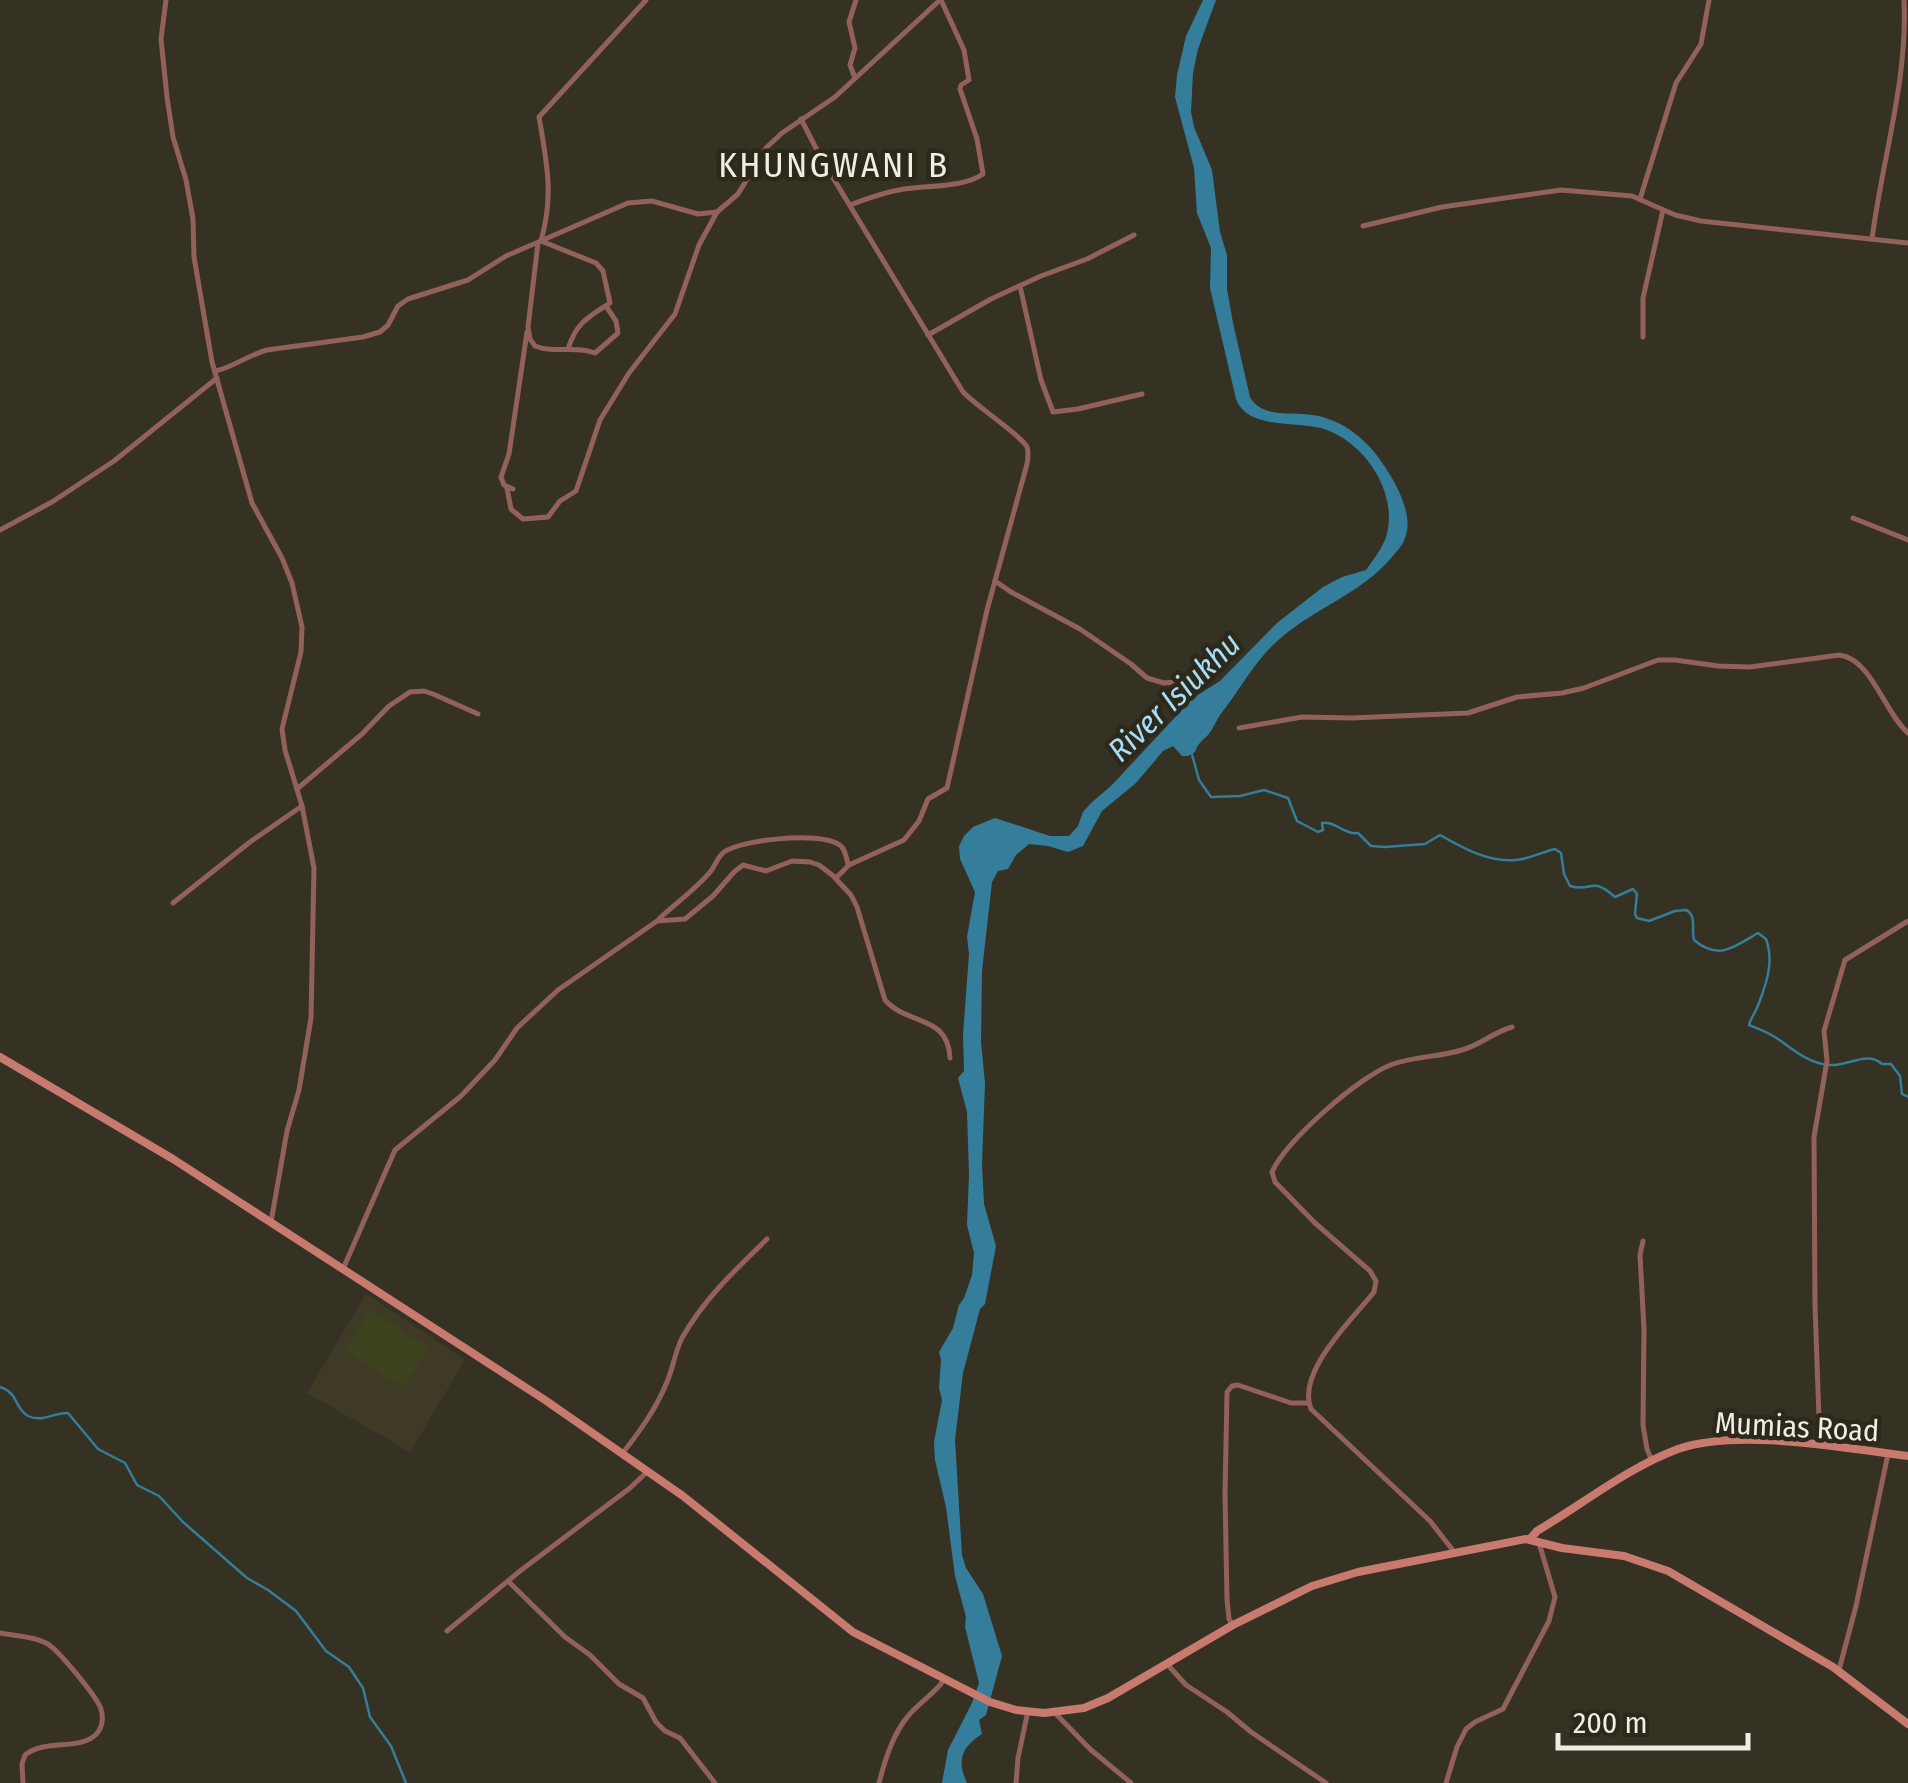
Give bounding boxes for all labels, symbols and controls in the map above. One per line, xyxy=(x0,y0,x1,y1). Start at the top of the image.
district label: KHUNGWANI B xyxy=(718,144,950,186)
water label: River Isiukhu xyxy=(1100,625,1248,769)
street label: Mumias Road xyxy=(1714,1405,1880,1449)
scale bar xyxy=(1558,1688,1748,1750)
text: 200 m xyxy=(1573,1705,1648,1741)

